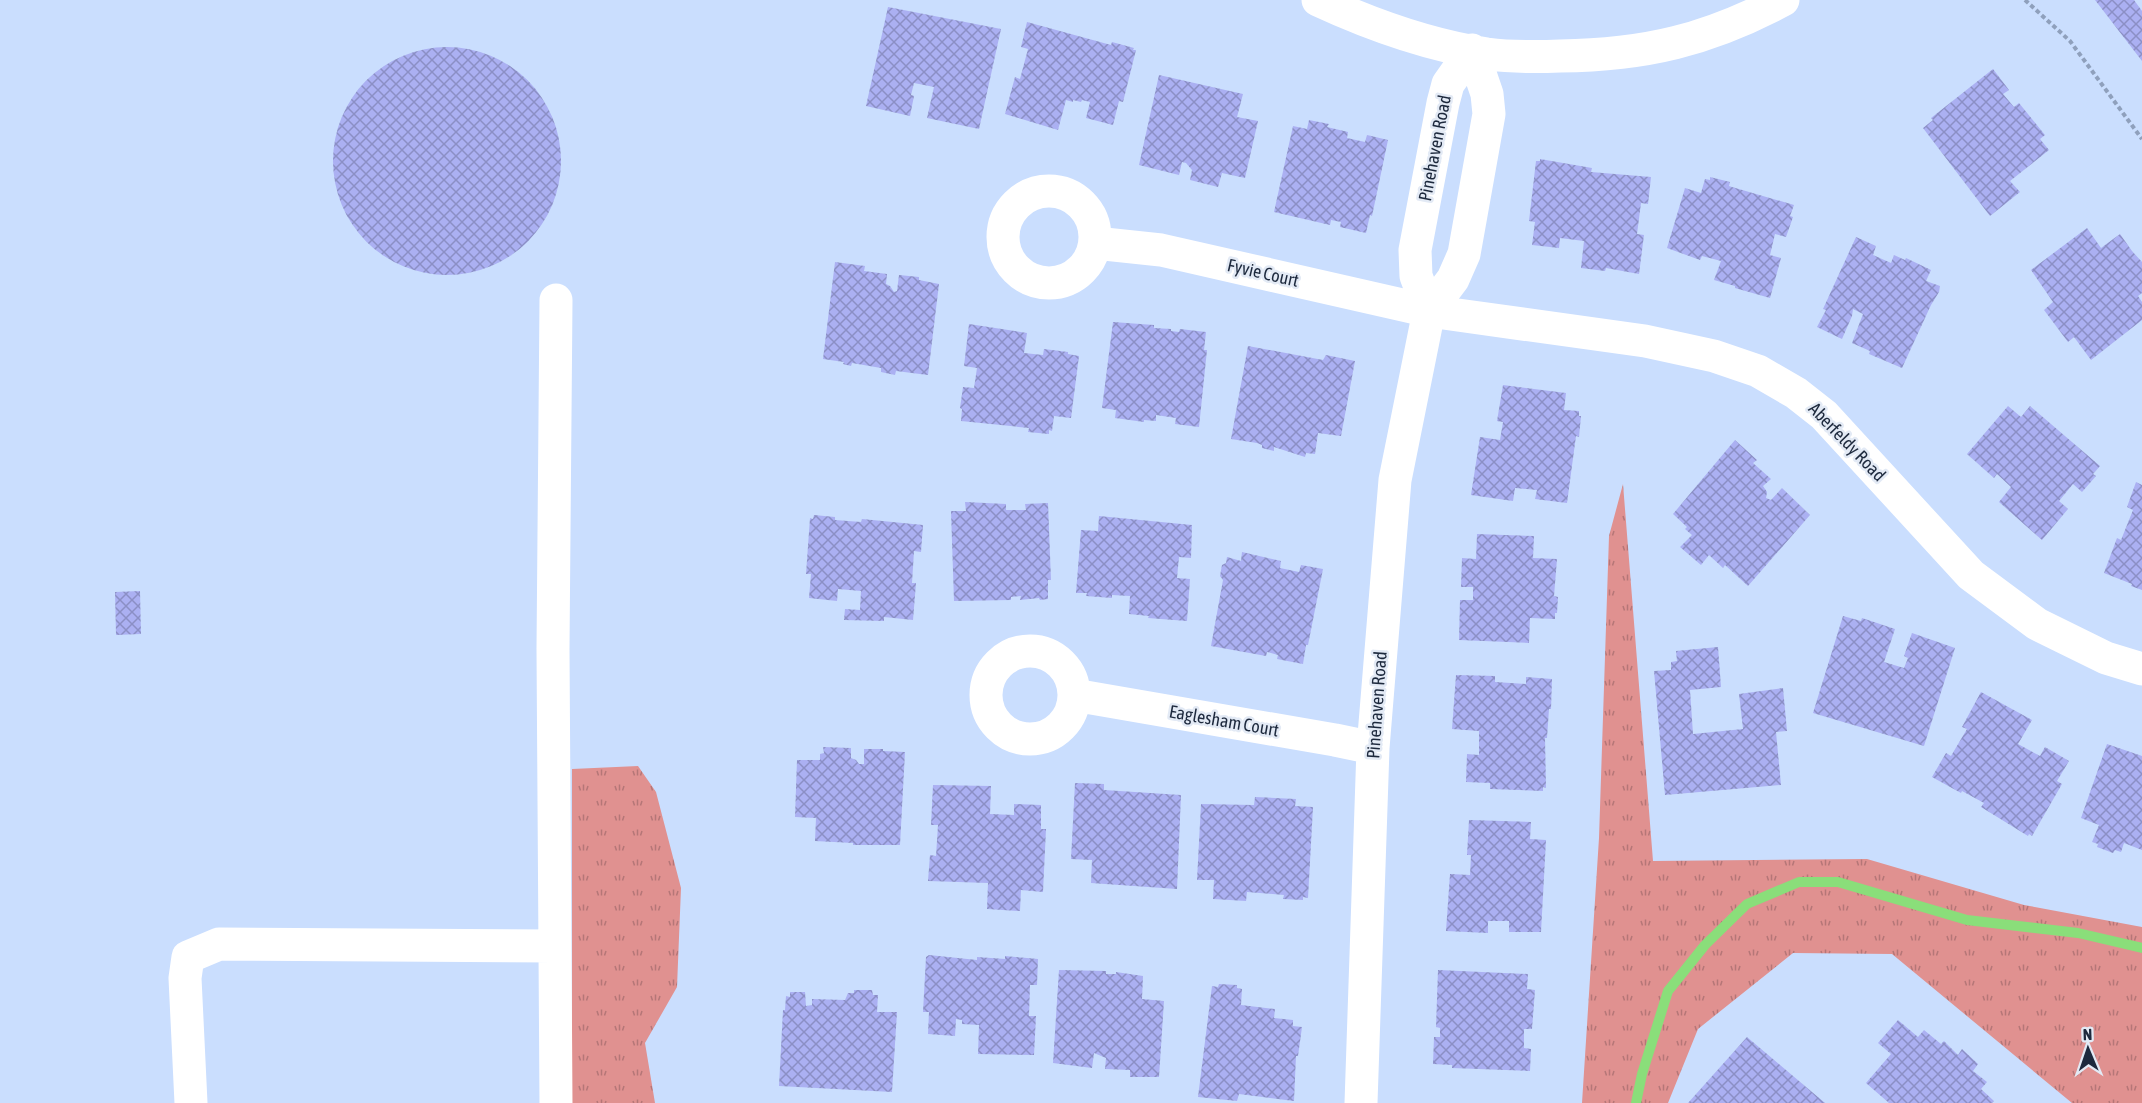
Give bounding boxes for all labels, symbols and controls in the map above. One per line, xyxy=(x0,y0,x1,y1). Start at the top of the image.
street label: Pinehaven Road xyxy=(1414,93,1455,203)
street label: Fyvie Court xyxy=(1225,254,1301,291)
street label: Aberfeldy Road xyxy=(1805,398,1890,485)
street label: Pinehaven Road xyxy=(1362,651,1391,759)
street label: Eaglesham Court xyxy=(1168,701,1281,740)
north arrow xyxy=(2058,1019,2118,1079)
text: N xyxy=(2082,1025,2093,1043)

